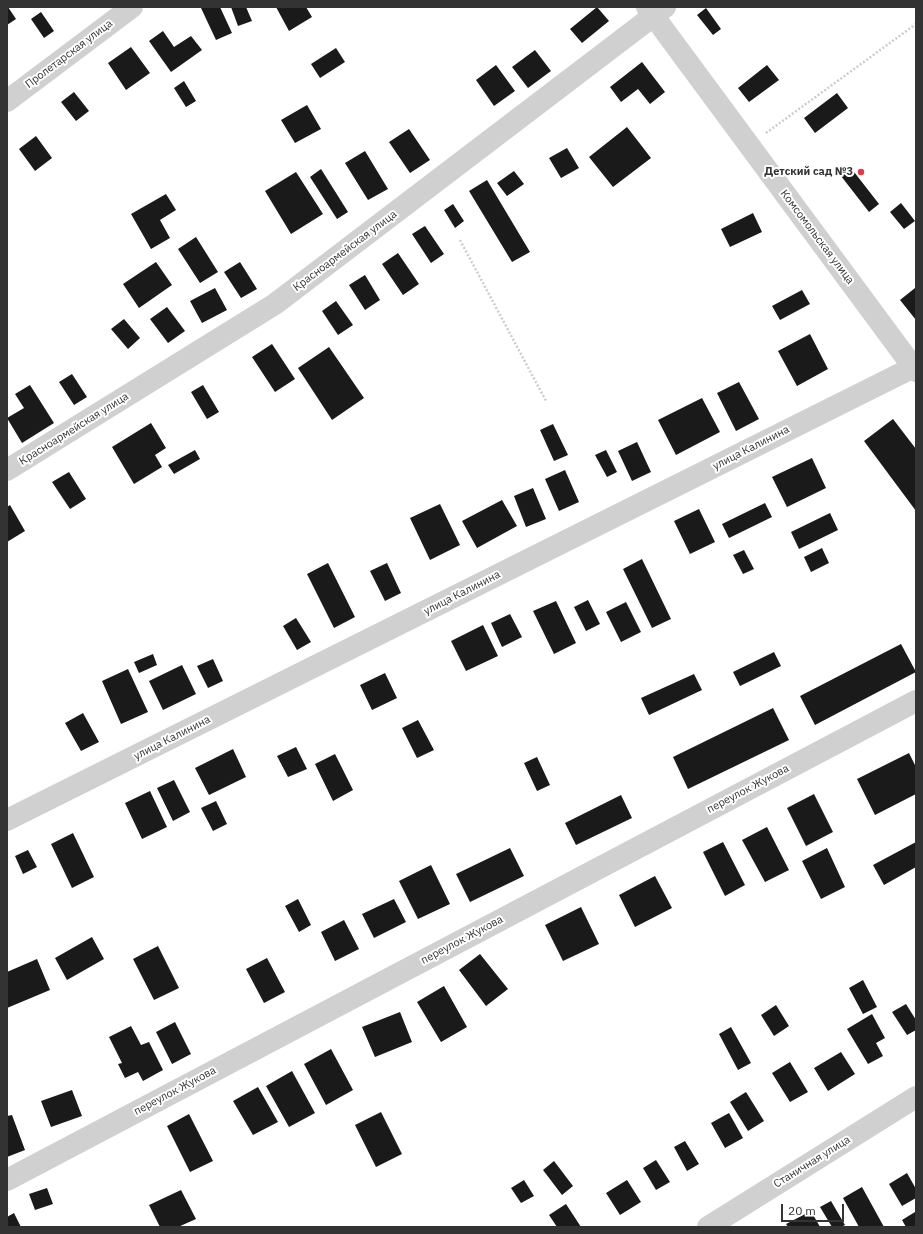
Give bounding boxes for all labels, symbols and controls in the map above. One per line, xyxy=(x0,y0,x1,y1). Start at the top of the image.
street label: Пролетарская улица xyxy=(23,17,115,91)
place label: Детский сад №3 xyxy=(764,165,853,179)
marker: Детский сад №3 xyxy=(856,167,866,177)
street label: Комсомольская улица xyxy=(777,187,857,287)
street label: Красноармейская улица xyxy=(291,208,399,294)
street label: Красноармейская улица xyxy=(17,390,131,468)
street label: улица Калинина xyxy=(710,423,792,473)
street label: улица Калинина xyxy=(421,568,503,618)
street label: улица Калинина xyxy=(131,713,213,763)
street label: переулок Жукова xyxy=(705,762,791,816)
street label: переулок Жукова xyxy=(419,913,505,967)
street label: переулок Жукова xyxy=(132,1064,218,1118)
street label: Станичная улица xyxy=(771,1133,853,1191)
scale bar xyxy=(783,1196,846,1222)
text: 20 m xyxy=(788,1203,816,1218)

